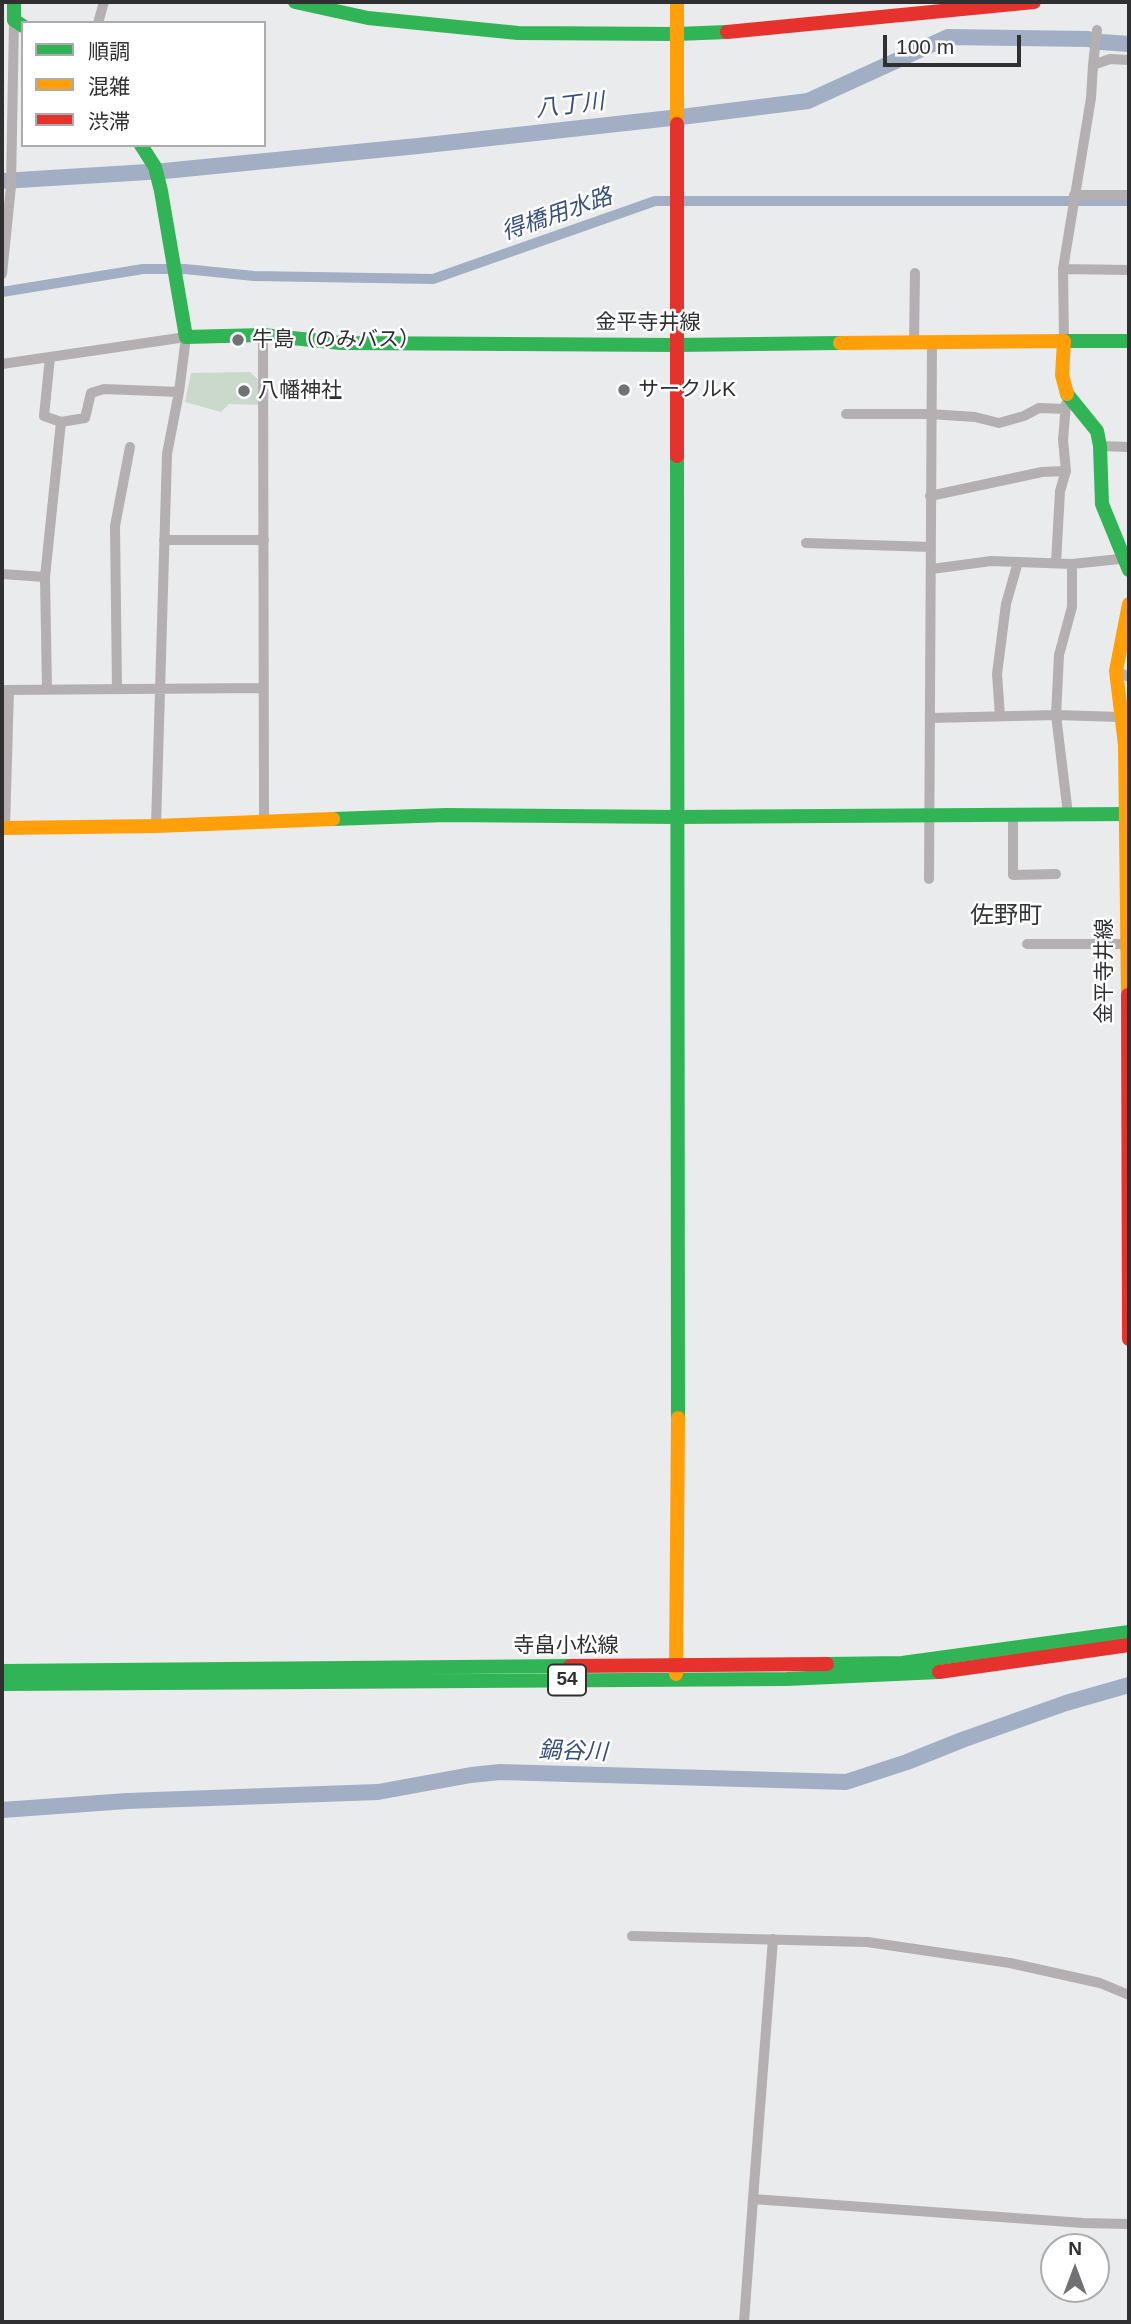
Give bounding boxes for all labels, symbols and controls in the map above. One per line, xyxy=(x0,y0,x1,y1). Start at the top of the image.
legend xyxy=(21,21,266,147)
scale bar xyxy=(886,21,1024,65)
text: 100 m xyxy=(896,35,954,58)
text: 順調 xyxy=(88,40,130,63)
text: 混雑 xyxy=(88,75,130,98)
water label: 八丁川 xyxy=(534,88,606,124)
text: 渋滞 xyxy=(88,110,130,133)
water label: 得橋用水路 xyxy=(498,183,616,247)
street label: 金平寺井線 xyxy=(596,310,700,336)
place label: 牛島（のみバス） xyxy=(252,327,420,353)
marker: 牛島（のみバス） xyxy=(230,332,246,348)
place label: サークルK xyxy=(638,377,736,403)
place label: 八幡神社 xyxy=(258,378,342,404)
marker: サークルK xyxy=(616,382,632,398)
marker: 八幡神社 xyxy=(236,383,252,399)
district label: 佐野町 xyxy=(970,902,1042,930)
street label: 金平寺井線 xyxy=(1092,919,1118,1023)
street label: 寺畠小松線 xyxy=(514,1633,618,1659)
road number: 54 xyxy=(548,1664,586,1696)
water label: 鍋谷川 xyxy=(538,1737,608,1767)
north arrow xyxy=(1040,2233,1110,2303)
text: N xyxy=(1068,2238,1082,2259)

